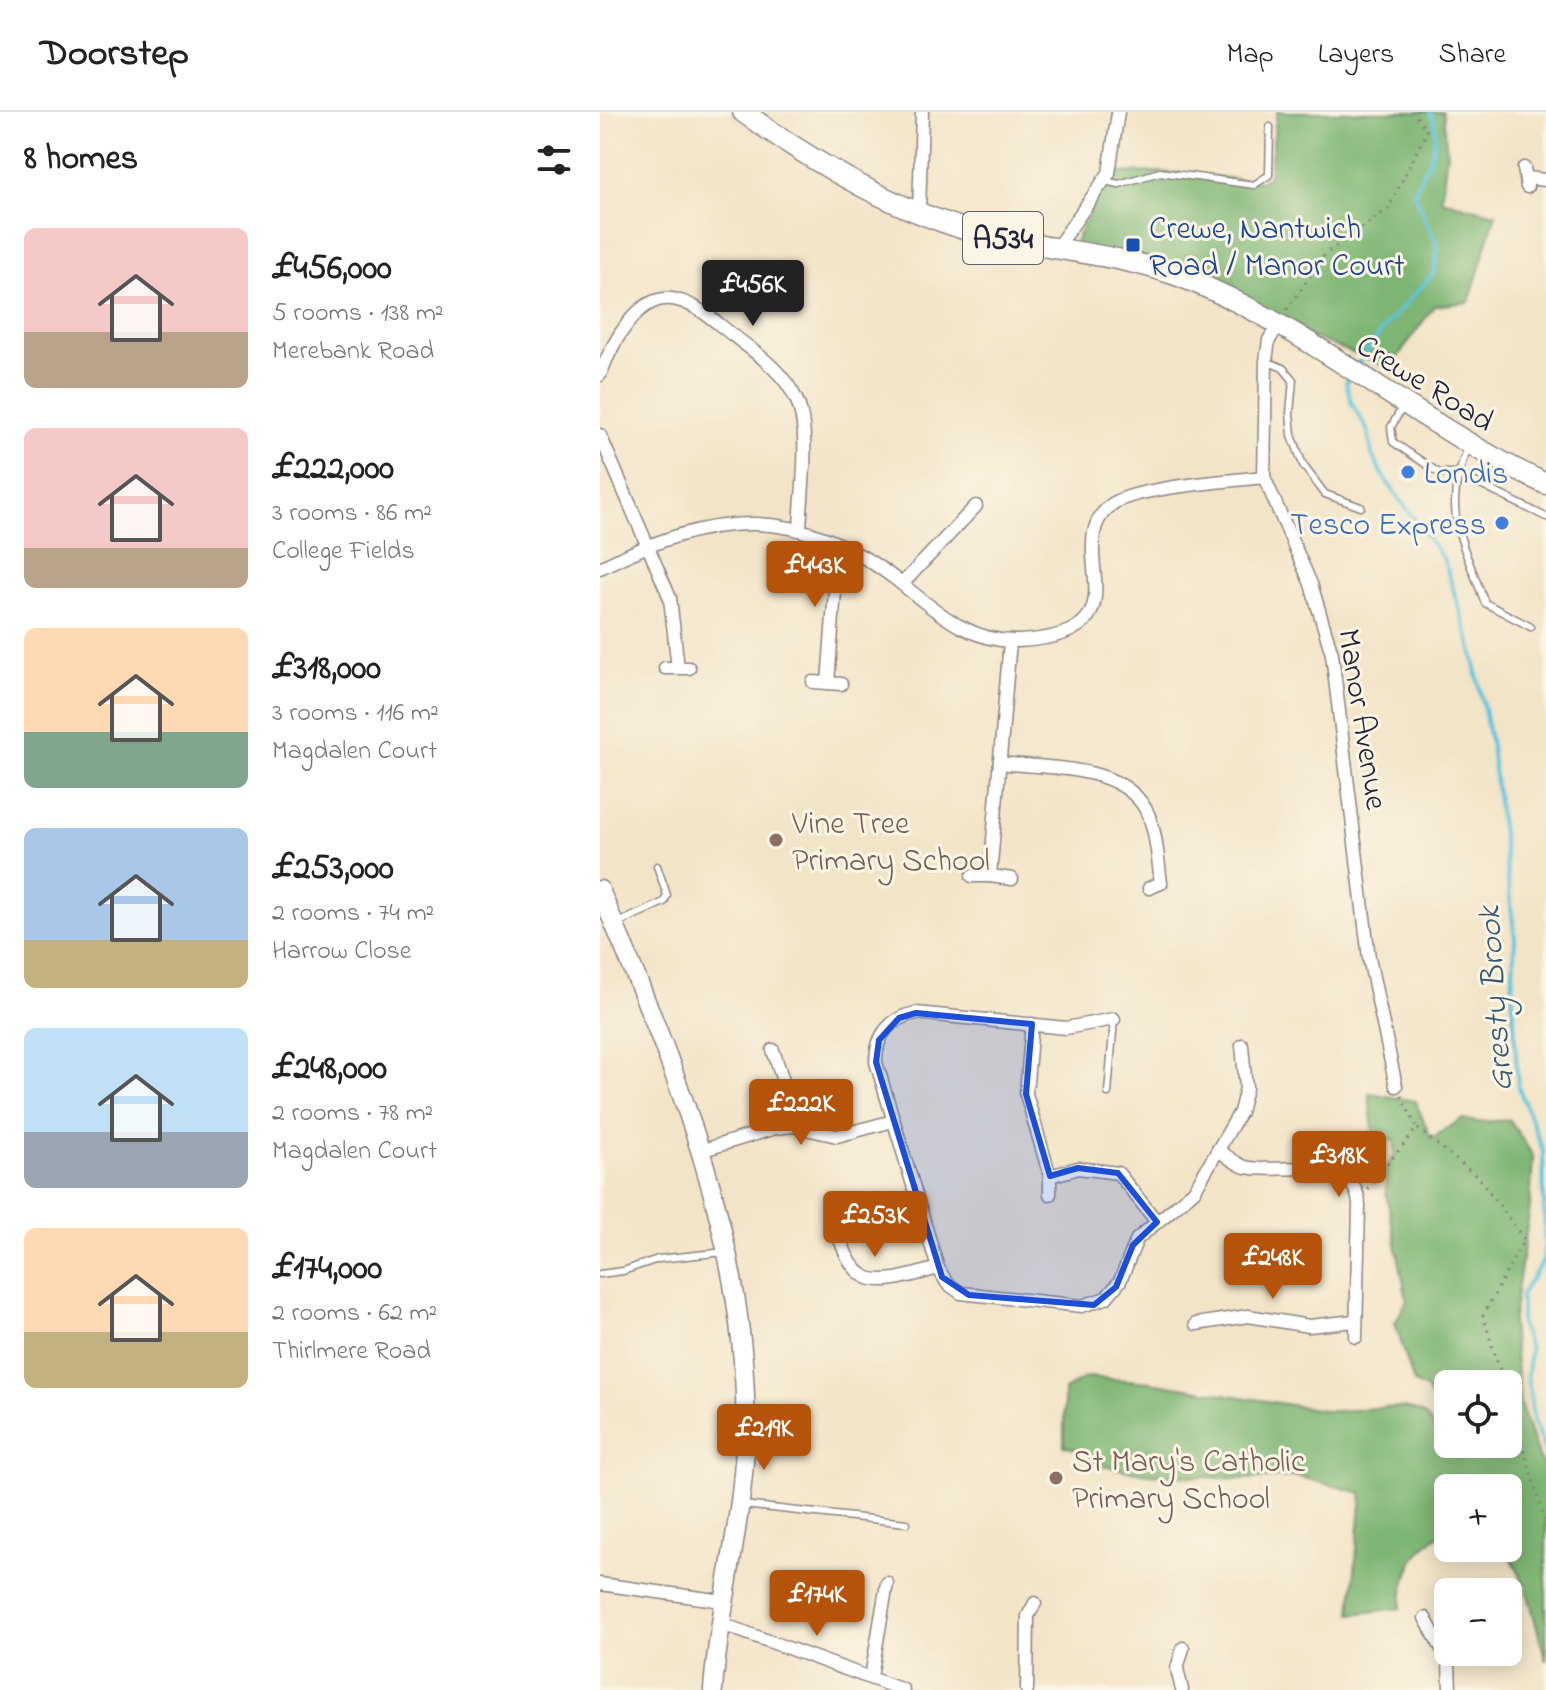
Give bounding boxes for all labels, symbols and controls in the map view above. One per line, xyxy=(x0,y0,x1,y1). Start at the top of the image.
text: Doorstep xyxy=(40,27,189,83)
text: Map xyxy=(1226,35,1274,76)
text: Layers xyxy=(1318,35,1394,76)
text: Share xyxy=(1438,35,1506,76)
text: 8 homes xyxy=(24,135,138,185)
icon: filters xyxy=(532,138,576,182)
place label: Crewe, Nantwich Road / Manor Court xyxy=(1149,207,1405,291)
road number: A534 xyxy=(963,212,1043,264)
marker: Crewe, Nantwich Road / Manor Court xyxy=(1124,236,1142,254)
text: £456,000 xyxy=(272,245,392,295)
icon: home xyxy=(88,260,184,356)
pin: £456K xyxy=(697,260,809,328)
text: £456K xyxy=(720,267,786,305)
text: 5 rooms · 138 m² xyxy=(272,295,444,333)
street label: Crewe Road xyxy=(1346,324,1502,446)
text: Merebank Road xyxy=(272,333,434,371)
text: £222,000 xyxy=(272,445,394,495)
place label: Londis xyxy=(1424,452,1508,499)
icon: home xyxy=(88,460,184,556)
marker: Londis xyxy=(1399,463,1417,481)
text: 3 rooms · 86 m² xyxy=(272,495,432,533)
place label: Tesco Express xyxy=(1290,503,1486,550)
marker: Tesco Express xyxy=(1493,514,1511,532)
text: College Fields xyxy=(272,533,415,571)
pin: £443K xyxy=(759,541,871,609)
text: £443K xyxy=(784,548,846,586)
street label: Manor Avenue xyxy=(1323,626,1398,814)
text: £318,000 xyxy=(272,645,381,695)
icon: home xyxy=(88,660,184,756)
text: 3 rooms · 116 m² xyxy=(272,695,439,733)
text: Magdalen Court xyxy=(272,733,437,771)
place label: Vine Tree Primary School xyxy=(791,802,990,886)
marker: Vine Tree Primary School xyxy=(767,831,785,849)
text: £253,000 xyxy=(272,845,394,895)
icon: home xyxy=(88,860,184,956)
text: 2 rooms · 74 m² xyxy=(272,895,434,933)
water label: Gresty Brook xyxy=(1465,902,1528,1093)
text: Harrow Close xyxy=(272,933,411,971)
text: £248,000 xyxy=(272,1045,387,1095)
icon: home xyxy=(88,1060,184,1156)
pin: £222K xyxy=(745,1079,857,1147)
text: £222K xyxy=(767,1086,835,1124)
text: 2 rooms · 78 m² xyxy=(272,1095,433,1133)
pin: £318K xyxy=(1283,1131,1395,1199)
text: Magdalen Court xyxy=(272,1133,437,1171)
text: £318K xyxy=(1310,1138,1368,1176)
pin: £253K xyxy=(819,1191,931,1259)
text: £253K xyxy=(841,1198,909,1236)
pin: £248K xyxy=(1217,1233,1329,1301)
text: £248K xyxy=(1242,1240,1304,1278)
text: £174,000 xyxy=(272,1245,382,1295)
icon: home xyxy=(88,1260,184,1356)
text: 2 rooms · 62 m² xyxy=(272,1295,437,1333)
text: Thirlmere Road xyxy=(272,1333,431,1371)
map controls xyxy=(1434,1370,1522,1666)
button: locate xyxy=(1434,1370,1522,1458)
pin: £219K xyxy=(708,1404,820,1472)
text: £219K xyxy=(735,1411,793,1449)
place label: St Mary's Catholic Primary School xyxy=(1072,1440,1306,1524)
marker: St Mary's Catholic Primary School xyxy=(1047,1469,1065,1487)
button: + xyxy=(1434,1474,1522,1562)
pin: £174K xyxy=(761,1570,873,1638)
text: £174K xyxy=(788,1577,846,1615)
button: − xyxy=(1434,1578,1522,1666)

